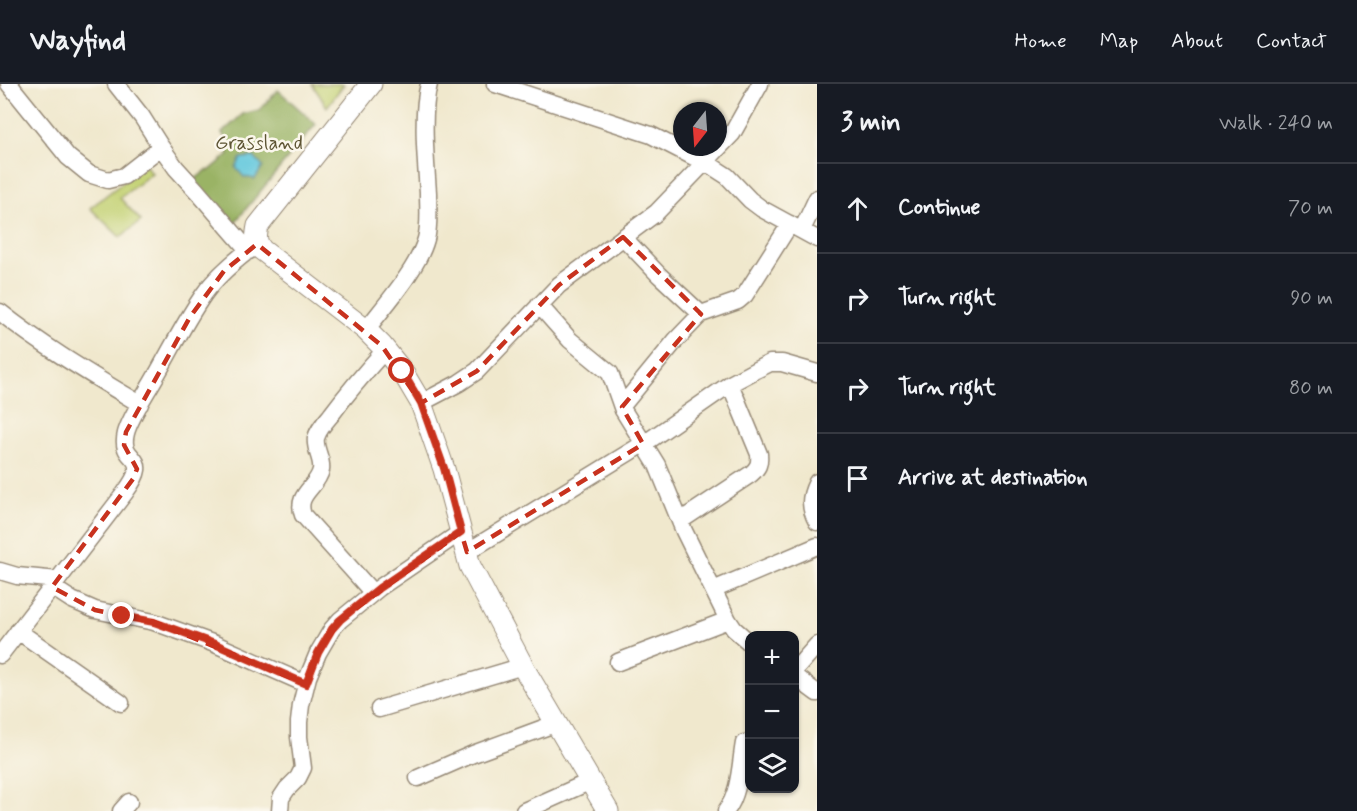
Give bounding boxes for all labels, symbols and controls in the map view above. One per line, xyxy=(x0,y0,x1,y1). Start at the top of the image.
text: Wayfind xyxy=(30,23,126,60)
text: Home xyxy=(1015,27,1067,55)
text: Map xyxy=(1100,27,1138,55)
text: About xyxy=(1171,27,1223,55)
text: Contact xyxy=(1256,27,1327,55)
north arrow xyxy=(673,102,727,156)
text: 3 min xyxy=(841,106,901,140)
text: Walk · 240 m xyxy=(1219,110,1333,137)
park label: Grassland xyxy=(215,130,303,157)
icon: ahead xyxy=(841,192,874,225)
text: Continue xyxy=(898,194,980,222)
text: 70 m xyxy=(1288,195,1333,222)
icon: right xyxy=(841,282,874,315)
text: Turn right xyxy=(898,284,996,312)
text: 90 m xyxy=(1290,285,1333,312)
route start xyxy=(388,357,414,383)
icon: right xyxy=(841,372,874,405)
text: Turn right xyxy=(898,374,996,402)
text: 80 m xyxy=(1289,375,1333,402)
icon: arrive xyxy=(841,462,874,495)
text: Arrive at destination xyxy=(898,464,1088,492)
route end xyxy=(108,602,134,628)
map controls xyxy=(745,631,799,793)
button: + xyxy=(745,631,799,685)
button: − xyxy=(745,685,799,739)
button: layers xyxy=(745,739,799,793)

